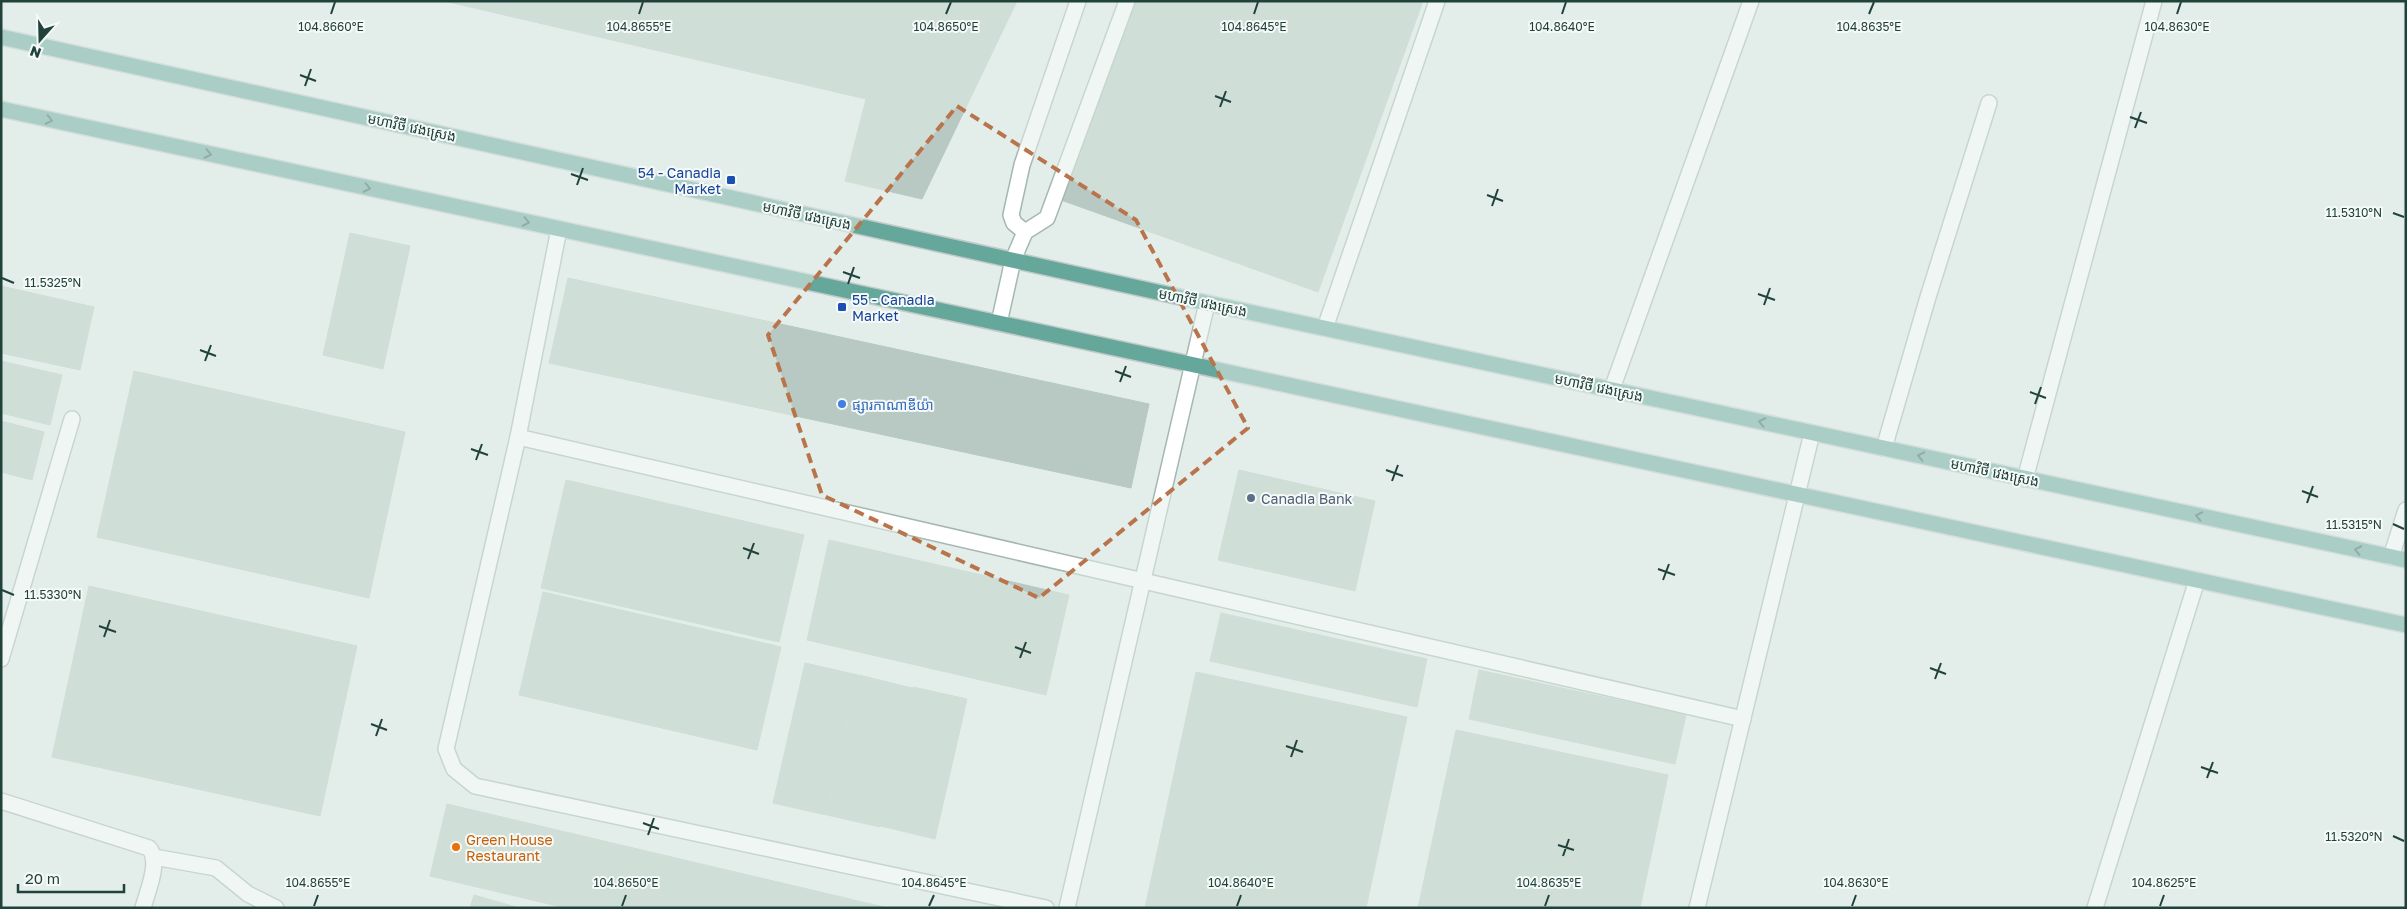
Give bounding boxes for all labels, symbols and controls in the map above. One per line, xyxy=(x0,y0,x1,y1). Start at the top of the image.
north arrow xyxy=(15,15,65,65)
text: 104.8660°E xyxy=(298,19,364,34)
text: 104.8655°E xyxy=(607,19,671,34)
text: 104.8650°E xyxy=(913,19,979,34)
text: 104.8645°E xyxy=(1221,19,1287,34)
text: 104.8640°E xyxy=(1529,19,1595,34)
text: 104.8635°E xyxy=(1837,19,1901,34)
text: 104.8630°E xyxy=(2144,19,2210,34)
text: N xyxy=(27,43,43,62)
street label: មហាវិថី វេងស្រេង xyxy=(366,109,458,146)
one-way arrow xyxy=(44,114,53,124)
one-way arrow xyxy=(203,148,212,158)
place label: 54 - Canadia Market xyxy=(638,164,721,197)
marker: 54 - Canadia Market xyxy=(725,174,737,186)
one-way arrow xyxy=(362,182,371,193)
street label: មហាវិថី វេងស្រេង xyxy=(761,197,853,234)
text: 11.5310°N xyxy=(2326,205,2382,220)
one-way arrow xyxy=(521,216,530,227)
text: 11.5325°N xyxy=(25,275,81,290)
street label: មហាវិថី វេងស្រេង xyxy=(1157,284,1249,321)
place label: 55 - Canadia Market xyxy=(852,291,935,324)
marker: 55 - Canadia Market xyxy=(836,301,848,313)
street label: មហាវិថី វេងស្រេង xyxy=(1553,369,1645,406)
place label: ផ្សារកាណាឌីយ៉ា xyxy=(852,396,934,414)
marker: ផ្សារកាណាឌីយ៉ា xyxy=(836,398,848,410)
one-way arrow xyxy=(1757,417,1766,428)
one-way arrow xyxy=(1916,451,1925,462)
street label: មហាវិថី វេងស្រេង xyxy=(1949,454,2041,491)
place label: Canadia Bank xyxy=(1261,490,1353,507)
marker: Canadia Bank xyxy=(1245,492,1257,504)
one-way arrow xyxy=(2195,511,2204,522)
text: 11.5315°N xyxy=(2326,517,2382,532)
one-way arrow xyxy=(2354,545,2363,556)
text: 11.5330°N xyxy=(24,587,82,602)
text: 11.5320°N xyxy=(2325,829,2383,844)
place label: Green House Restaurant xyxy=(466,831,553,864)
marker: Green House Restaurant xyxy=(450,841,462,853)
scale bar xyxy=(18,862,124,894)
text: 20 m xyxy=(25,869,60,887)
text: 104.8655°E xyxy=(286,875,350,890)
text: 104.8650°E xyxy=(593,875,659,890)
text: 104.8645°E xyxy=(901,875,967,890)
text: 104.8640°E xyxy=(1208,875,1274,890)
text: 104.8635°E xyxy=(1517,875,1581,890)
text: 104.8630°E xyxy=(1823,875,1889,890)
text: 104.8625°E xyxy=(2132,875,2196,890)

